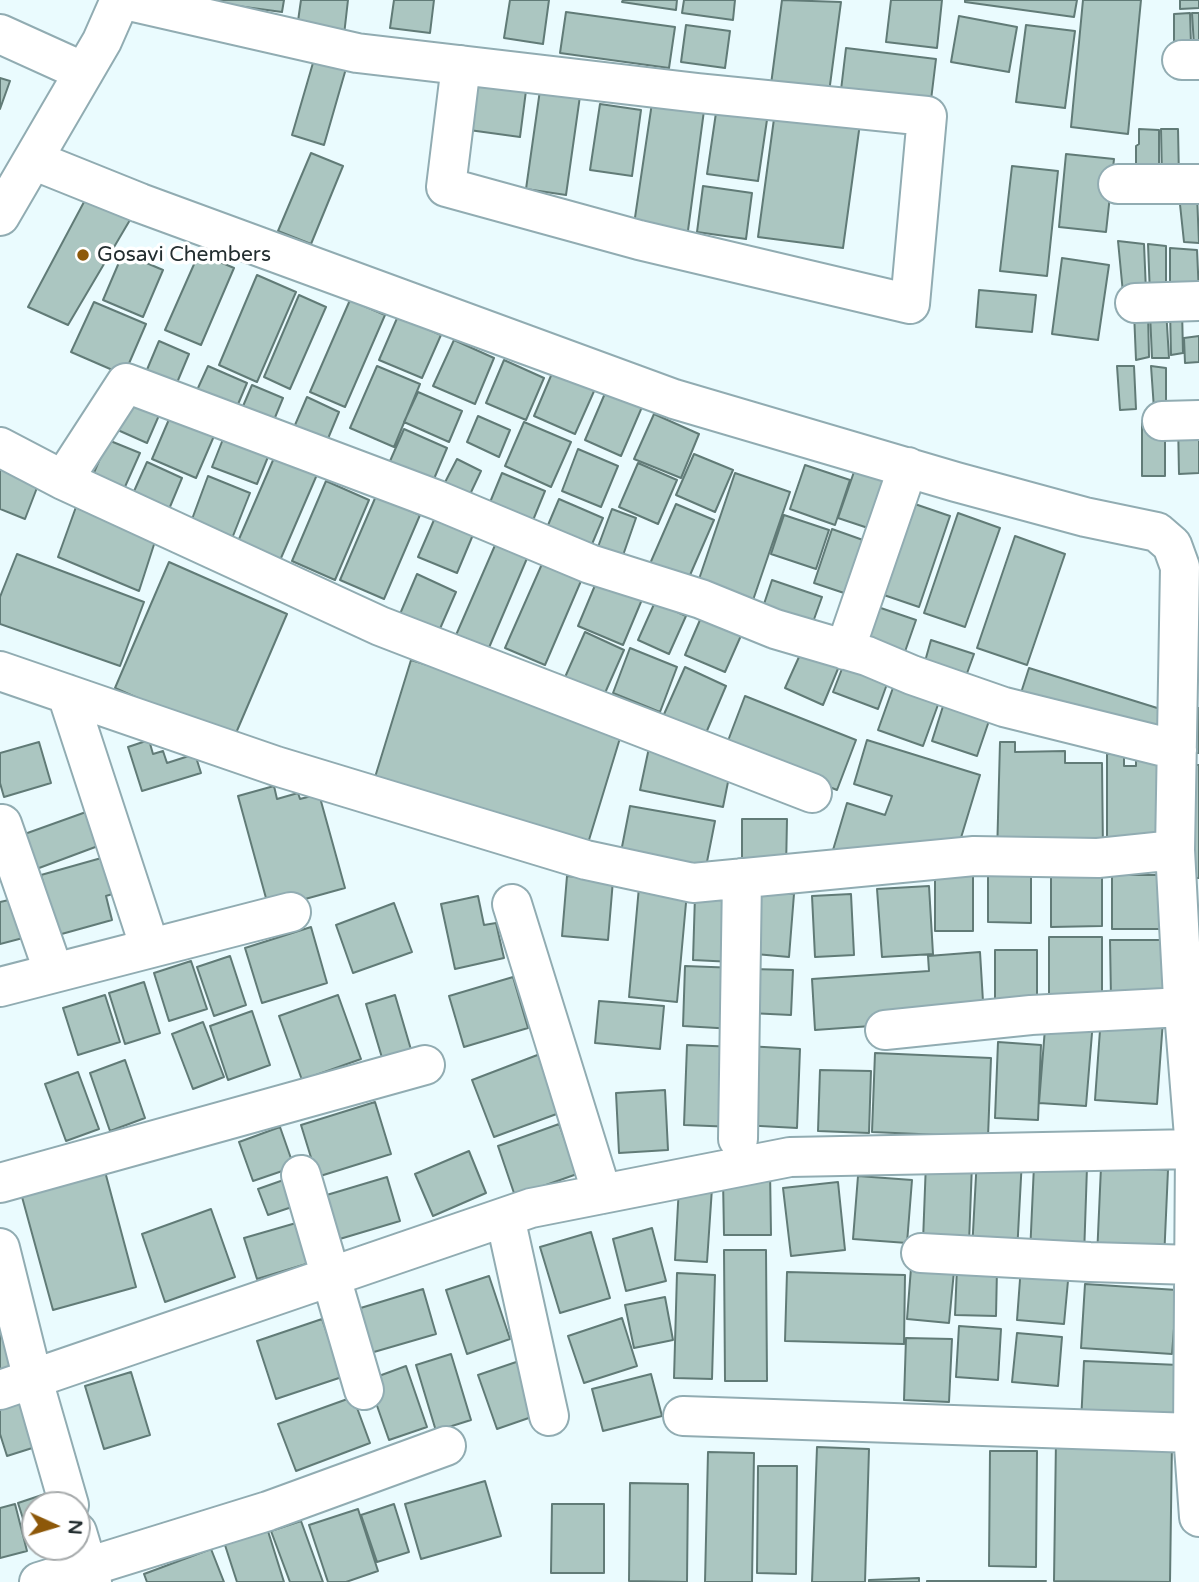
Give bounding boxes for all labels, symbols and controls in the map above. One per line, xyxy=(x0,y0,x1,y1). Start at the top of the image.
place label: Gosavi Chembers xyxy=(97,242,271,268)
marker: Gosavi Chembers xyxy=(75,247,91,263)
north arrow xyxy=(21,1491,91,1561)
text: N xyxy=(63,1519,86,1536)

